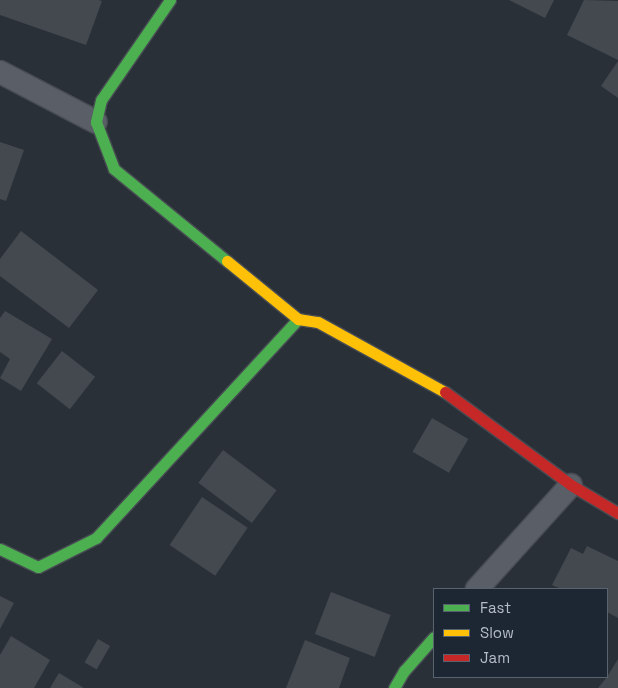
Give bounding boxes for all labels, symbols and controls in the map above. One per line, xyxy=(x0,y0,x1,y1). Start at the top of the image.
legend xyxy=(433,588,608,678)
text: Fast xyxy=(480,598,511,617)
text: Slow xyxy=(480,623,514,642)
text: Jam xyxy=(480,648,510,667)

